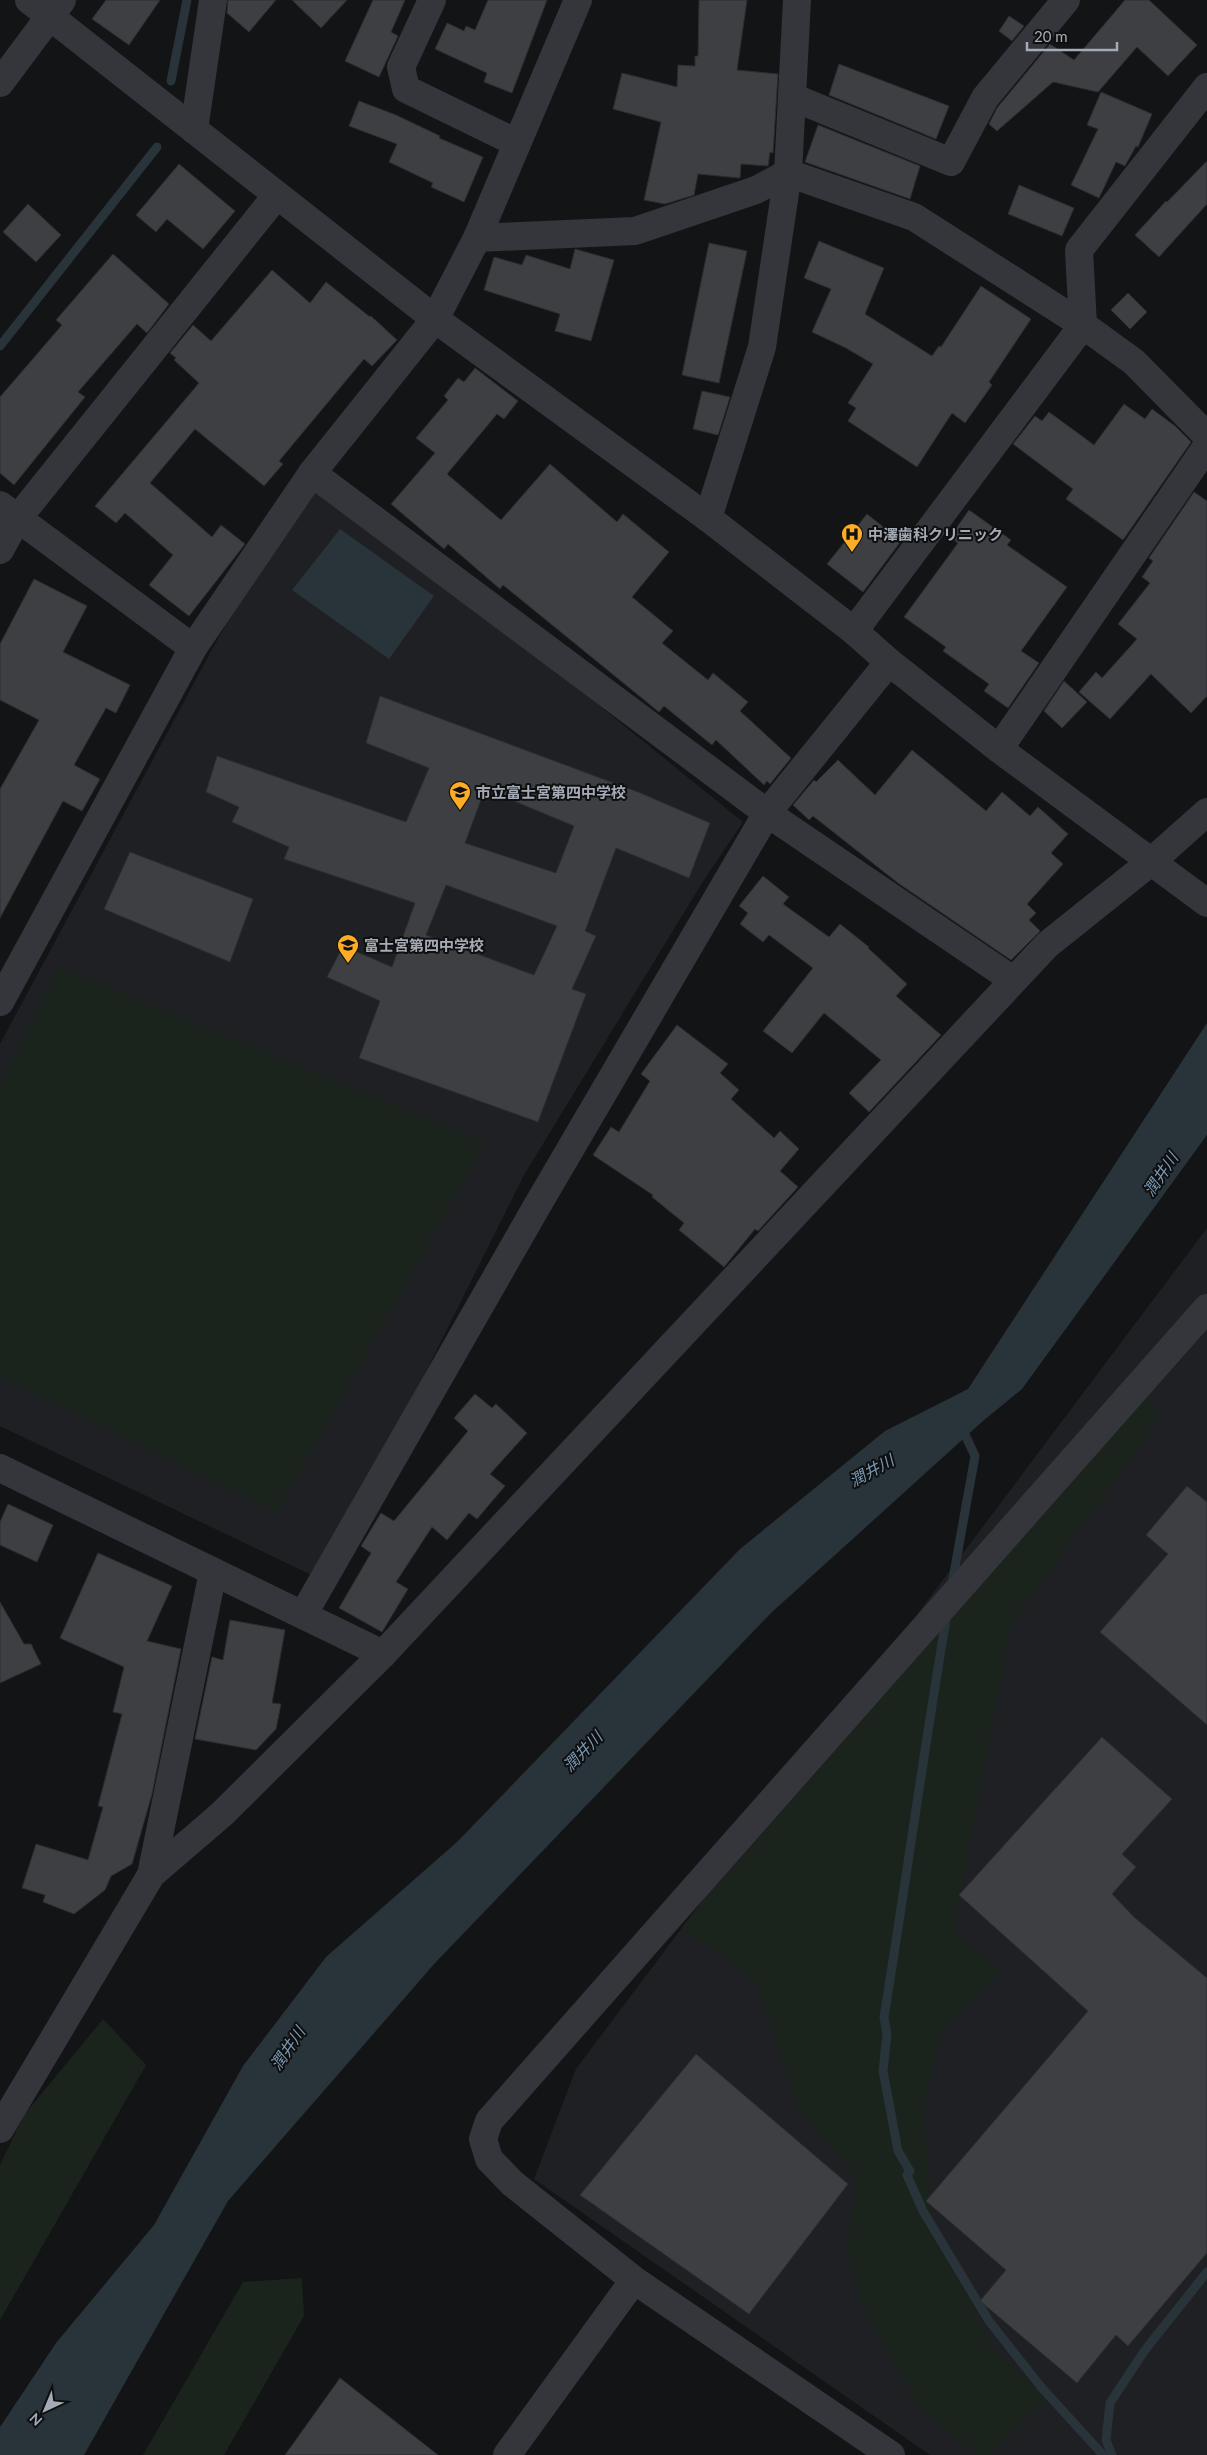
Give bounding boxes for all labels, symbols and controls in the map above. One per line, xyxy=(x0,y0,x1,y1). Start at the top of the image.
scale bar xyxy=(1027,20,1117,52)
text: 20 m xyxy=(1034,27,1068,45)
hospital icon: 中澤歯科クリニック xyxy=(840,522,864,553)
place label: 中澤歯科クリニック xyxy=(868,525,1003,543)
school or university icon: 市立富士宮第四中学校 xyxy=(448,780,472,811)
place label: 市立富士宮第四中学校 xyxy=(476,783,626,801)
school or university icon: 富士宮第四中学校 xyxy=(336,933,360,964)
place label: 富士宮第四中学校 xyxy=(364,936,484,954)
water label: 潤井川 xyxy=(1139,1147,1182,1199)
water label: 潤井川 xyxy=(845,1449,898,1490)
water label: 潤井川 xyxy=(558,1726,607,1775)
water label: 潤井川 xyxy=(266,2021,309,2073)
north arrow xyxy=(20,2385,70,2435)
text: N xyxy=(26,2410,45,2430)

